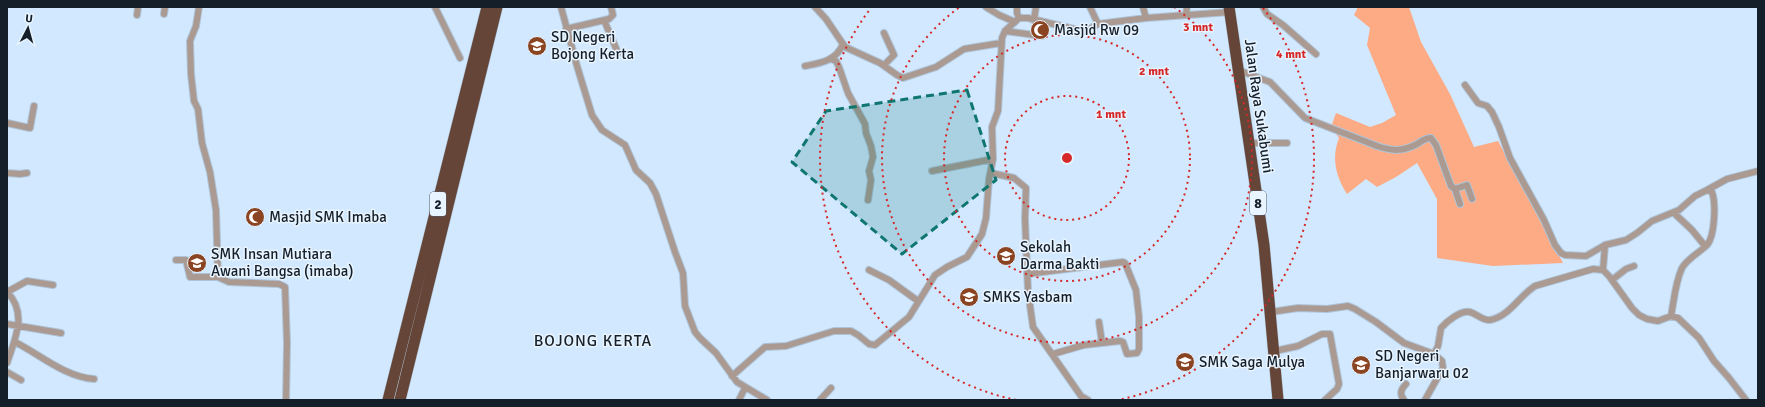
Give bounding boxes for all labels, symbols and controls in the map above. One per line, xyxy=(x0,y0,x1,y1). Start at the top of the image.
north arrow xyxy=(8,8,48,48)
text: U xyxy=(25,12,33,25)
mosque icon: Masjid Rw 09 xyxy=(1029,19,1051,41)
text: 3 mnt xyxy=(1183,20,1213,35)
place label: Masjid Rw 09 xyxy=(1054,21,1139,39)
place label: SD Negeri Bojong Kerta xyxy=(551,28,634,63)
school or university icon: SD Negeri Bojong Kerta xyxy=(526,35,548,57)
street label: Jalan Raya Sukabumi xyxy=(1241,38,1277,174)
text: 4 mnt xyxy=(1276,47,1306,62)
text: 2 mnt xyxy=(1139,64,1169,79)
text: 1 mnt xyxy=(1096,107,1126,122)
centre of rings xyxy=(1060,151,1074,165)
road number: 8 xyxy=(1250,191,1266,215)
road number: 2 xyxy=(430,192,446,216)
mosque icon: Masjid SMK Imaba xyxy=(244,206,266,228)
place label: Masjid SMK Imaba xyxy=(269,208,387,226)
place label: Sekolah Darma Bakti xyxy=(1020,238,1099,273)
place label: SMK Insan Mutiara Awani Bangsa (imaba) xyxy=(211,245,353,280)
school or university icon: Sekolah Darma Bakti xyxy=(995,245,1017,267)
school or university icon: SMK Insan Mutiara Awani Bangsa (imaba) xyxy=(186,252,208,274)
school or university icon: SMKS Yasbam xyxy=(958,286,980,308)
place label: SMKS Yasbam xyxy=(983,288,1072,306)
district label: BOJONG KERTA xyxy=(534,331,652,351)
place label: SD Negeri Banjarwaru 02 xyxy=(1375,347,1469,382)
school or university icon: SMK Saga Mulya xyxy=(1174,351,1196,373)
place label: SMK Saga Mulya xyxy=(1199,353,1305,371)
school or university icon: SD Negeri Banjarwaru 02 xyxy=(1350,354,1372,376)

